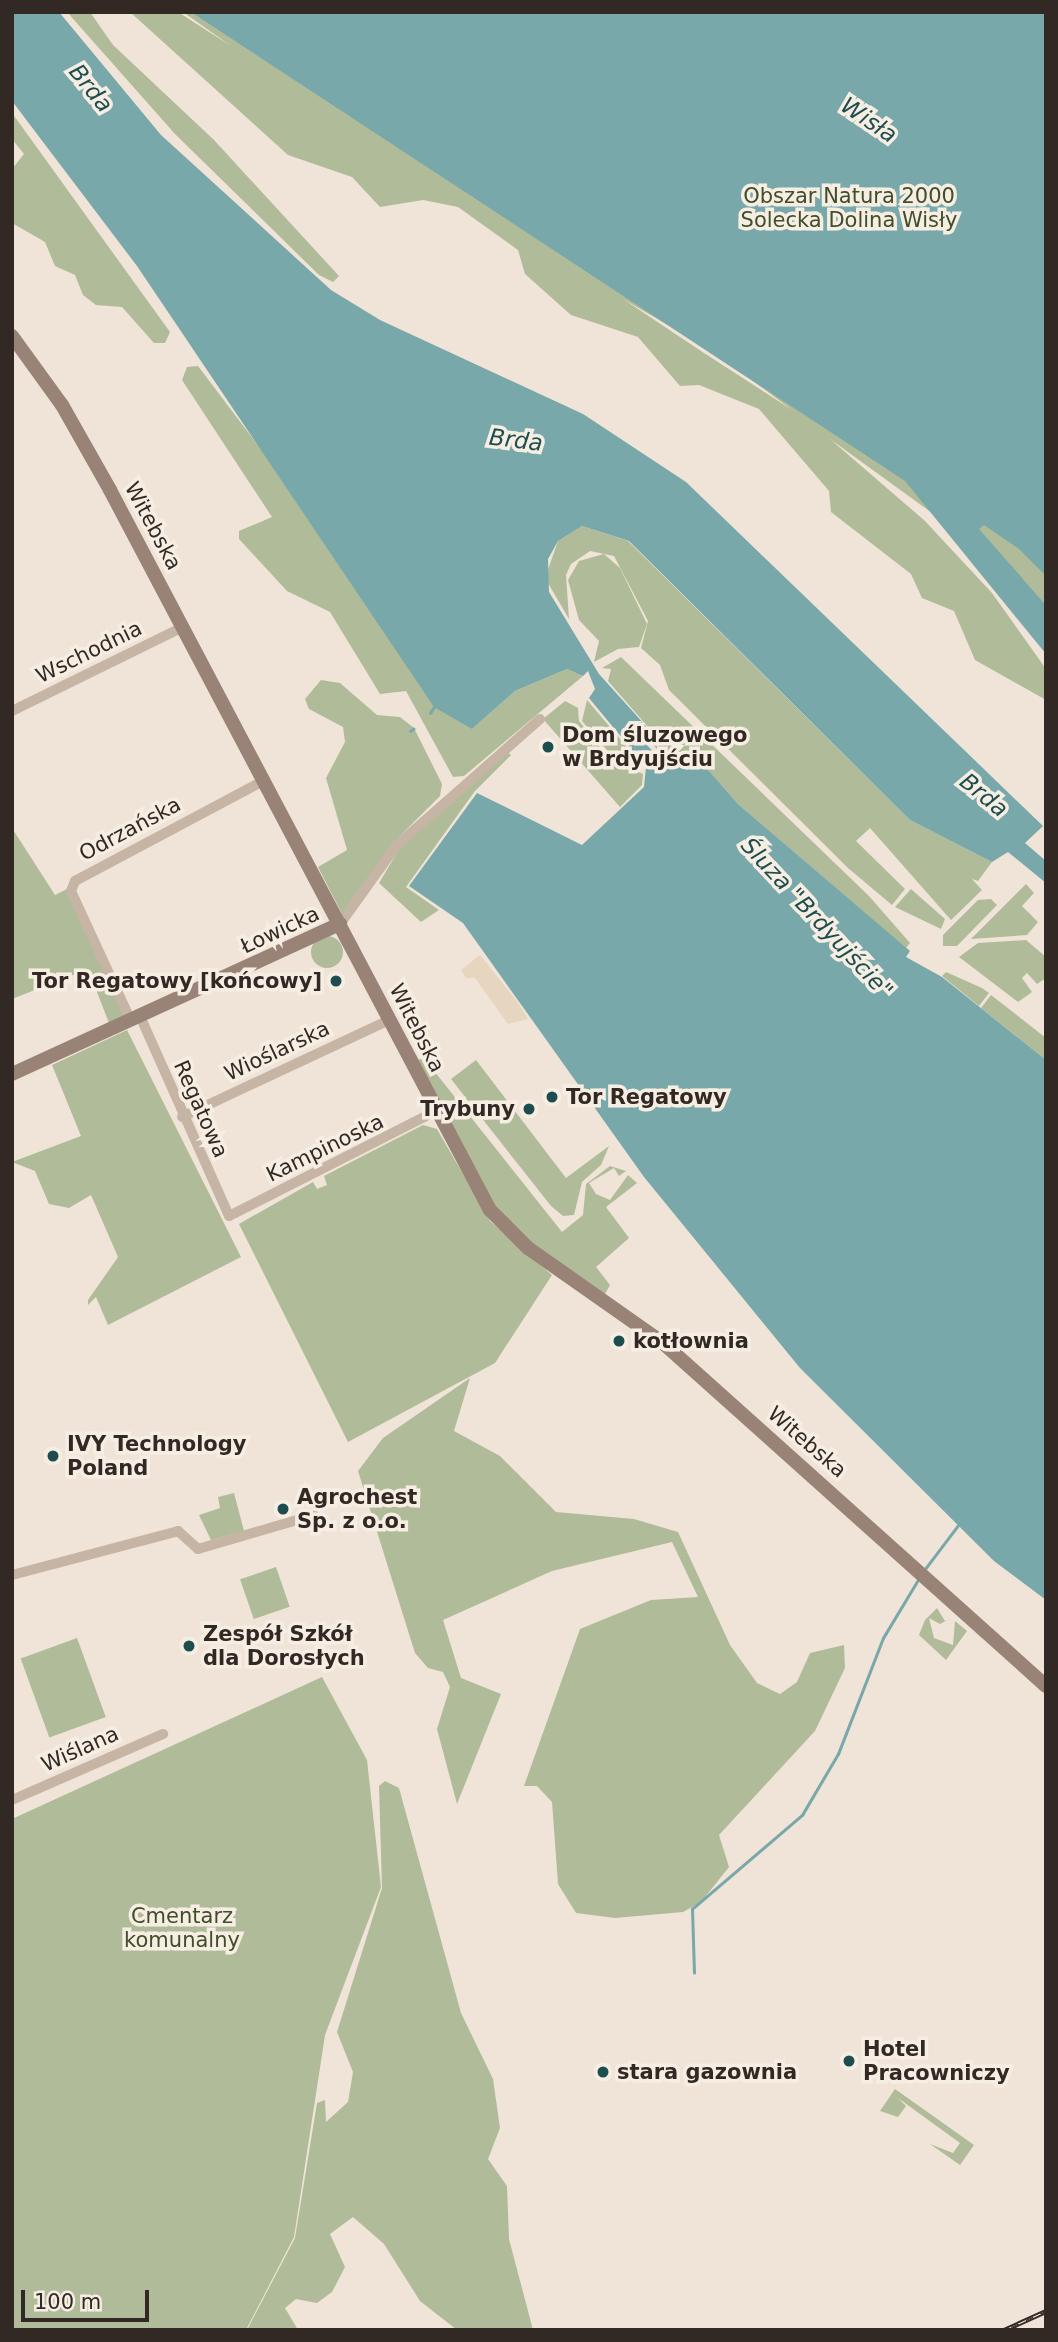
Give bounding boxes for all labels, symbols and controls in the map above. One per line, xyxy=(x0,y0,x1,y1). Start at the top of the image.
water label: Brda xyxy=(63,58,119,118)
water label: Wisła xyxy=(836,91,902,149)
park label: Obszar Natura 2000 Solecka Dolina Wisły xyxy=(741,183,957,233)
water label: Brda xyxy=(488,423,544,457)
street label: Witebska xyxy=(119,478,187,574)
street label: Wschodnia xyxy=(32,616,146,688)
place label: Dom śluzowego w Brdyujściu xyxy=(562,722,747,772)
marker: Dom śluzowego w Brdyujściu xyxy=(540,739,556,755)
water label: Brda xyxy=(954,767,1014,823)
street label: Odrzańska xyxy=(75,792,185,866)
water label: Śluza "Brdyujście" xyxy=(735,832,899,1004)
street label: Łowicka xyxy=(237,901,323,959)
place label: Tor Regatowy [końcowy] xyxy=(32,968,322,994)
marker: Tor Regatowy [końcowy] xyxy=(328,973,344,989)
street label: Witebska xyxy=(384,979,450,1077)
street label: Wioślarska xyxy=(221,1016,333,1086)
street label: Regatowa xyxy=(168,1056,234,1162)
place label: Tor Regatowy xyxy=(566,1084,727,1110)
marker: Tor Regatowy xyxy=(544,1089,560,1105)
place label: Trybuny xyxy=(420,1096,515,1122)
marker: Trybuny xyxy=(521,1101,537,1117)
street label: Kampinoska xyxy=(262,1109,388,1187)
place label: kotłownia xyxy=(633,1328,749,1354)
marker: kotłownia xyxy=(611,1333,627,1349)
street label: Witebska xyxy=(762,1401,852,1483)
place label: IVY Technology Poland xyxy=(67,1431,246,1481)
marker: IVY Technology Poland xyxy=(45,1448,61,1464)
place label: Agrochest Sp. z o.o. xyxy=(297,1484,417,1534)
marker: Agrochest Sp. z o.o. xyxy=(275,1501,291,1517)
place label: Zespół Szkół dla Dorosłych xyxy=(203,1621,365,1671)
marker: Zespół Szkół dla Dorosłych xyxy=(181,1638,197,1654)
street label: Wiślana xyxy=(37,1721,123,1777)
park label: Cmentarz komunalny xyxy=(124,1903,240,1953)
place label: Hotel Pracowniczy xyxy=(863,2036,1010,2086)
marker: Hotel Pracowniczy xyxy=(841,2053,857,2069)
place label: stara gazownia xyxy=(617,2059,797,2085)
marker: stara gazownia xyxy=(595,2064,611,2080)
scale bar xyxy=(24,2276,152,2320)
text: 100 m xyxy=(34,2290,101,2314)

